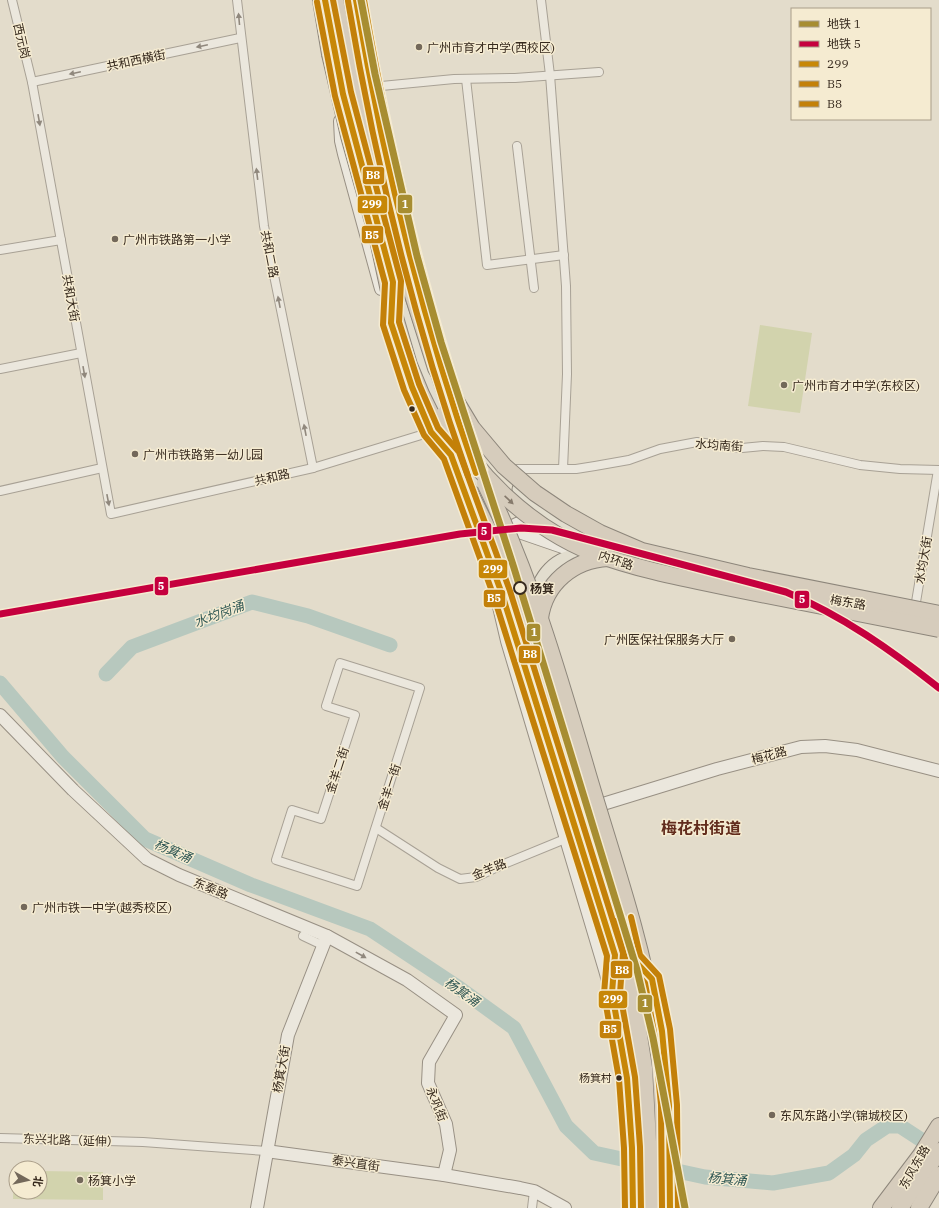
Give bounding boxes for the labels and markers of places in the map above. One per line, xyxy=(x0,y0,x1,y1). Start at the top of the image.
place label: 广州市育才中学(西校区) xyxy=(427,40,555,55)
marker: 广州市育才中学(西校区) xyxy=(414,42,424,52)
place label: 广州市铁路第一小学 xyxy=(123,232,231,247)
marker: 广州市铁路第一小学 xyxy=(110,234,120,244)
place label: 广州市育才中学(东校区) xyxy=(792,378,920,393)
marker: 广州市育才中学(东校区) xyxy=(779,380,789,390)
unlabelled marker xyxy=(407,404,417,414)
place label: 广州市铁路第一幼儿园 xyxy=(143,447,263,462)
marker: 广州市铁路第一幼儿园 xyxy=(130,449,140,459)
marker: 杨箕 xyxy=(513,581,527,595)
place label: 杨箕 xyxy=(530,581,554,596)
place label: 广州医保社保服务大厅 xyxy=(604,632,724,647)
marker: 广州医保社保服务大厅 xyxy=(727,634,737,644)
place label: 广州市铁一中学(越秀校区) xyxy=(32,900,172,915)
marker: 广州市铁一中学(越秀校区) xyxy=(19,902,29,912)
place label: 杨箕村 xyxy=(579,1071,612,1085)
marker: 杨箕村 xyxy=(614,1073,624,1083)
place label: 东风东路小学(锦城校区) xyxy=(780,1108,908,1123)
marker: 东风东路小学(锦城校区) xyxy=(767,1110,777,1120)
place label: 杨箕小学 xyxy=(88,1173,136,1188)
marker: 杨箕小学 xyxy=(75,1175,85,1185)

